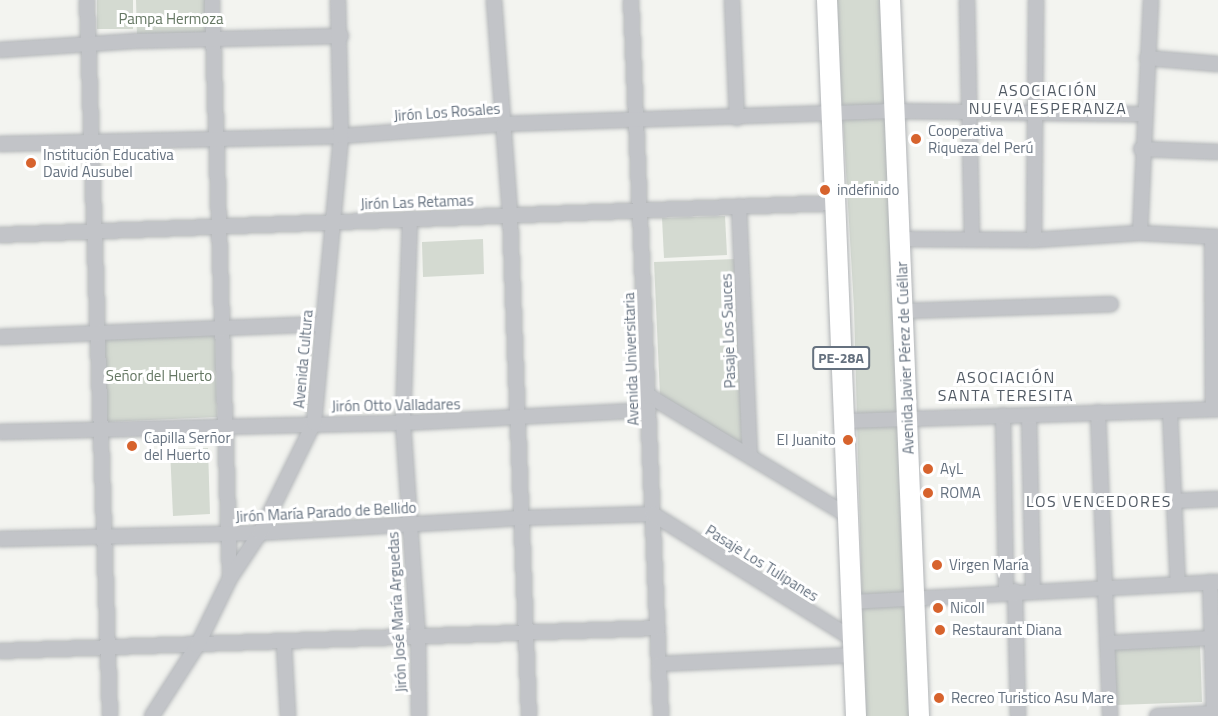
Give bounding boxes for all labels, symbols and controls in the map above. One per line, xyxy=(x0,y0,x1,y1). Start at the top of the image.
park label: Pampa Hermoza xyxy=(118,10,224,28)
district label: ASOCIACIÓN NUEVA ESPERANZA xyxy=(969,80,1127,118)
street label: Jirón Los Rosales xyxy=(393,99,501,125)
place label: Cooperativa Riqueza del Perú xyxy=(928,121,1033,156)
marker: Cooperativa Riqueza del Perú xyxy=(909,132,923,146)
place label: Institución Educativa David Ausubel xyxy=(43,145,174,180)
marker: Institución Educativa David Ausubel xyxy=(24,156,38,170)
place label: indefinido xyxy=(837,181,899,199)
marker: indefinido xyxy=(818,183,832,197)
street label: Jirón Las Retamas xyxy=(360,191,474,213)
street label: Avenida Javier Pérez de Cuéllar xyxy=(893,261,917,455)
street label: Pasaje Los Sauces xyxy=(717,273,739,389)
street label: Avenida Universitaria xyxy=(620,292,642,426)
street label: Avenida Cultura xyxy=(290,309,316,409)
road number: PE-28A xyxy=(811,347,871,369)
park label: Señor del Huerto xyxy=(106,367,212,385)
district label: ASOCIACIÓN SANTA TERESITA xyxy=(938,367,1074,405)
street label: Jirón Otto Valladares xyxy=(331,395,461,415)
place label: Capilla Serñor del Huerto xyxy=(144,428,231,463)
place label: El Juanito xyxy=(777,431,836,449)
marker: El Juanito xyxy=(841,433,855,447)
marker: Capilla Serñor del Huerto xyxy=(125,439,139,453)
place label: AyL xyxy=(940,460,963,478)
marker: AyL xyxy=(921,462,935,476)
place label: ROMA xyxy=(940,484,981,502)
marker: ROMA xyxy=(921,486,935,500)
district label: LOS VENCEDORES xyxy=(1026,491,1172,511)
street label: Jirón María Parado de Bellido xyxy=(235,498,417,526)
street label: Pasaje Los Tulipanes xyxy=(702,521,822,605)
street label: Jirón José María Arguedas xyxy=(384,531,410,693)
place label: Virgen María xyxy=(949,556,1029,574)
marker: Virgen María xyxy=(930,558,944,572)
place label: Nicoll xyxy=(950,599,985,617)
marker: Nicoll xyxy=(931,601,945,615)
place label: Restaurant Diana xyxy=(952,621,1062,639)
marker: Restaurant Diana xyxy=(933,623,947,637)
place label: Recreo Turistico Asu Mare xyxy=(951,689,1114,707)
marker: Recreo Turistico Asu Mare xyxy=(932,691,946,705)

